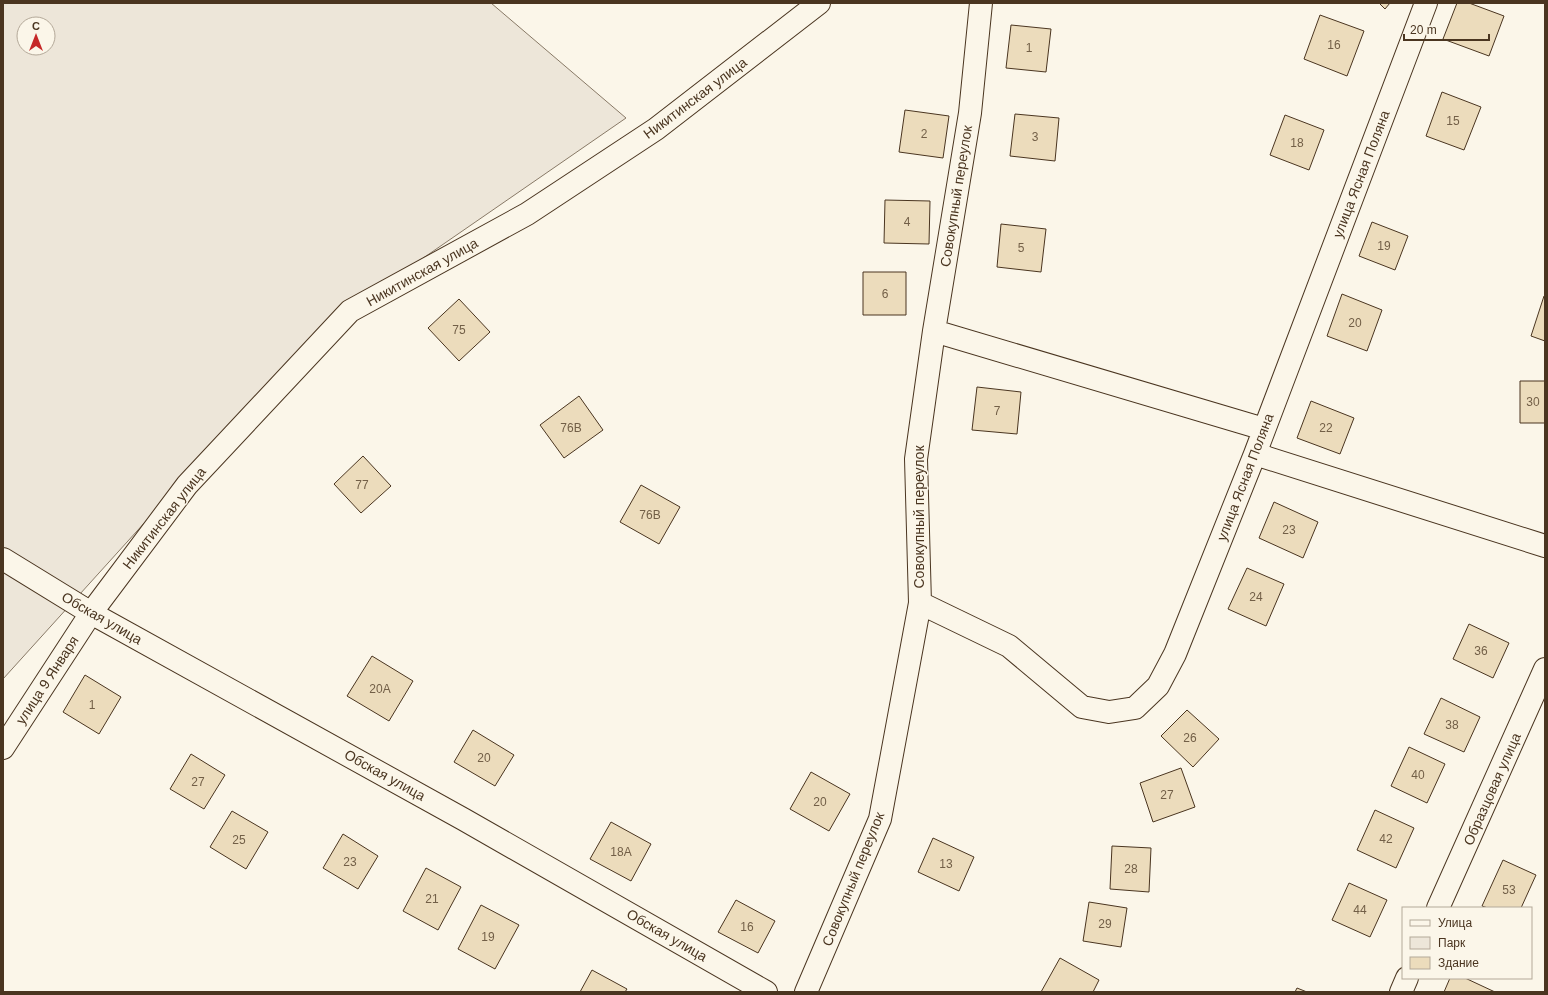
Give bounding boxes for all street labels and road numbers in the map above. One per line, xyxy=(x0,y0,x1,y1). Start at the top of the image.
street label: Никитинская улица xyxy=(640,54,750,142)
street label: улица Ясная Поляна xyxy=(1329,108,1393,240)
street label: Совокупный переулок xyxy=(937,123,975,268)
street label: Никитинская улица xyxy=(363,235,481,309)
street label: улица Ясная Поляна xyxy=(1213,411,1277,543)
street label: Совокупный переулок xyxy=(911,445,927,589)
street label: Никитинская улица xyxy=(119,464,209,572)
street label: Обская улица xyxy=(59,589,145,648)
street label: улица 9 Января xyxy=(12,633,82,727)
street label: Образцовая улица xyxy=(1460,730,1524,848)
street label: Обская улица xyxy=(342,746,428,804)
street label: Совокупный переулок xyxy=(819,809,888,948)
street label: Обская улица xyxy=(624,906,710,965)

